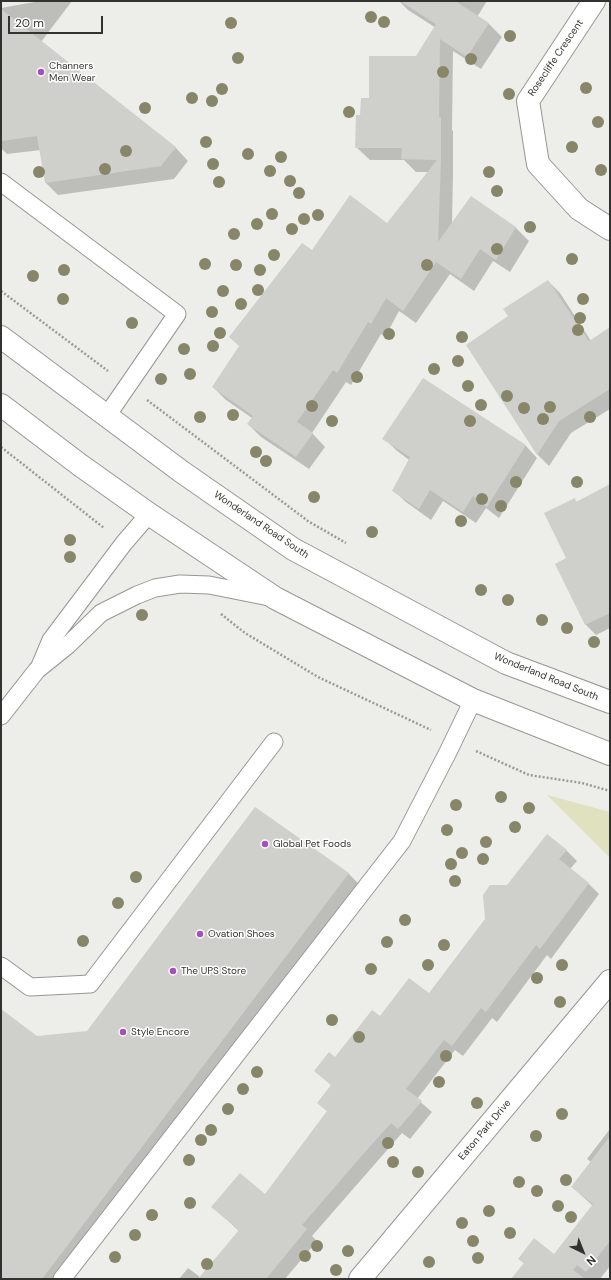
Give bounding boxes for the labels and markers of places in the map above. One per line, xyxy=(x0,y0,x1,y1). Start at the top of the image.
place label: Channers Men Wear xyxy=(49,60,95,84)
marker: Channers Men Wear xyxy=(36,67,46,77)
place label: Global Pet Foods xyxy=(273,838,351,850)
marker: Global Pet Foods xyxy=(260,839,270,849)
place label: Ovation Shoes xyxy=(208,928,275,940)
marker: Ovation Shoes xyxy=(195,929,205,939)
place label: The UPS Store xyxy=(181,965,246,977)
marker: The UPS Store xyxy=(168,966,178,976)
place label: Style Encore xyxy=(131,1026,189,1038)
marker: Style Encore xyxy=(118,1027,128,1037)

